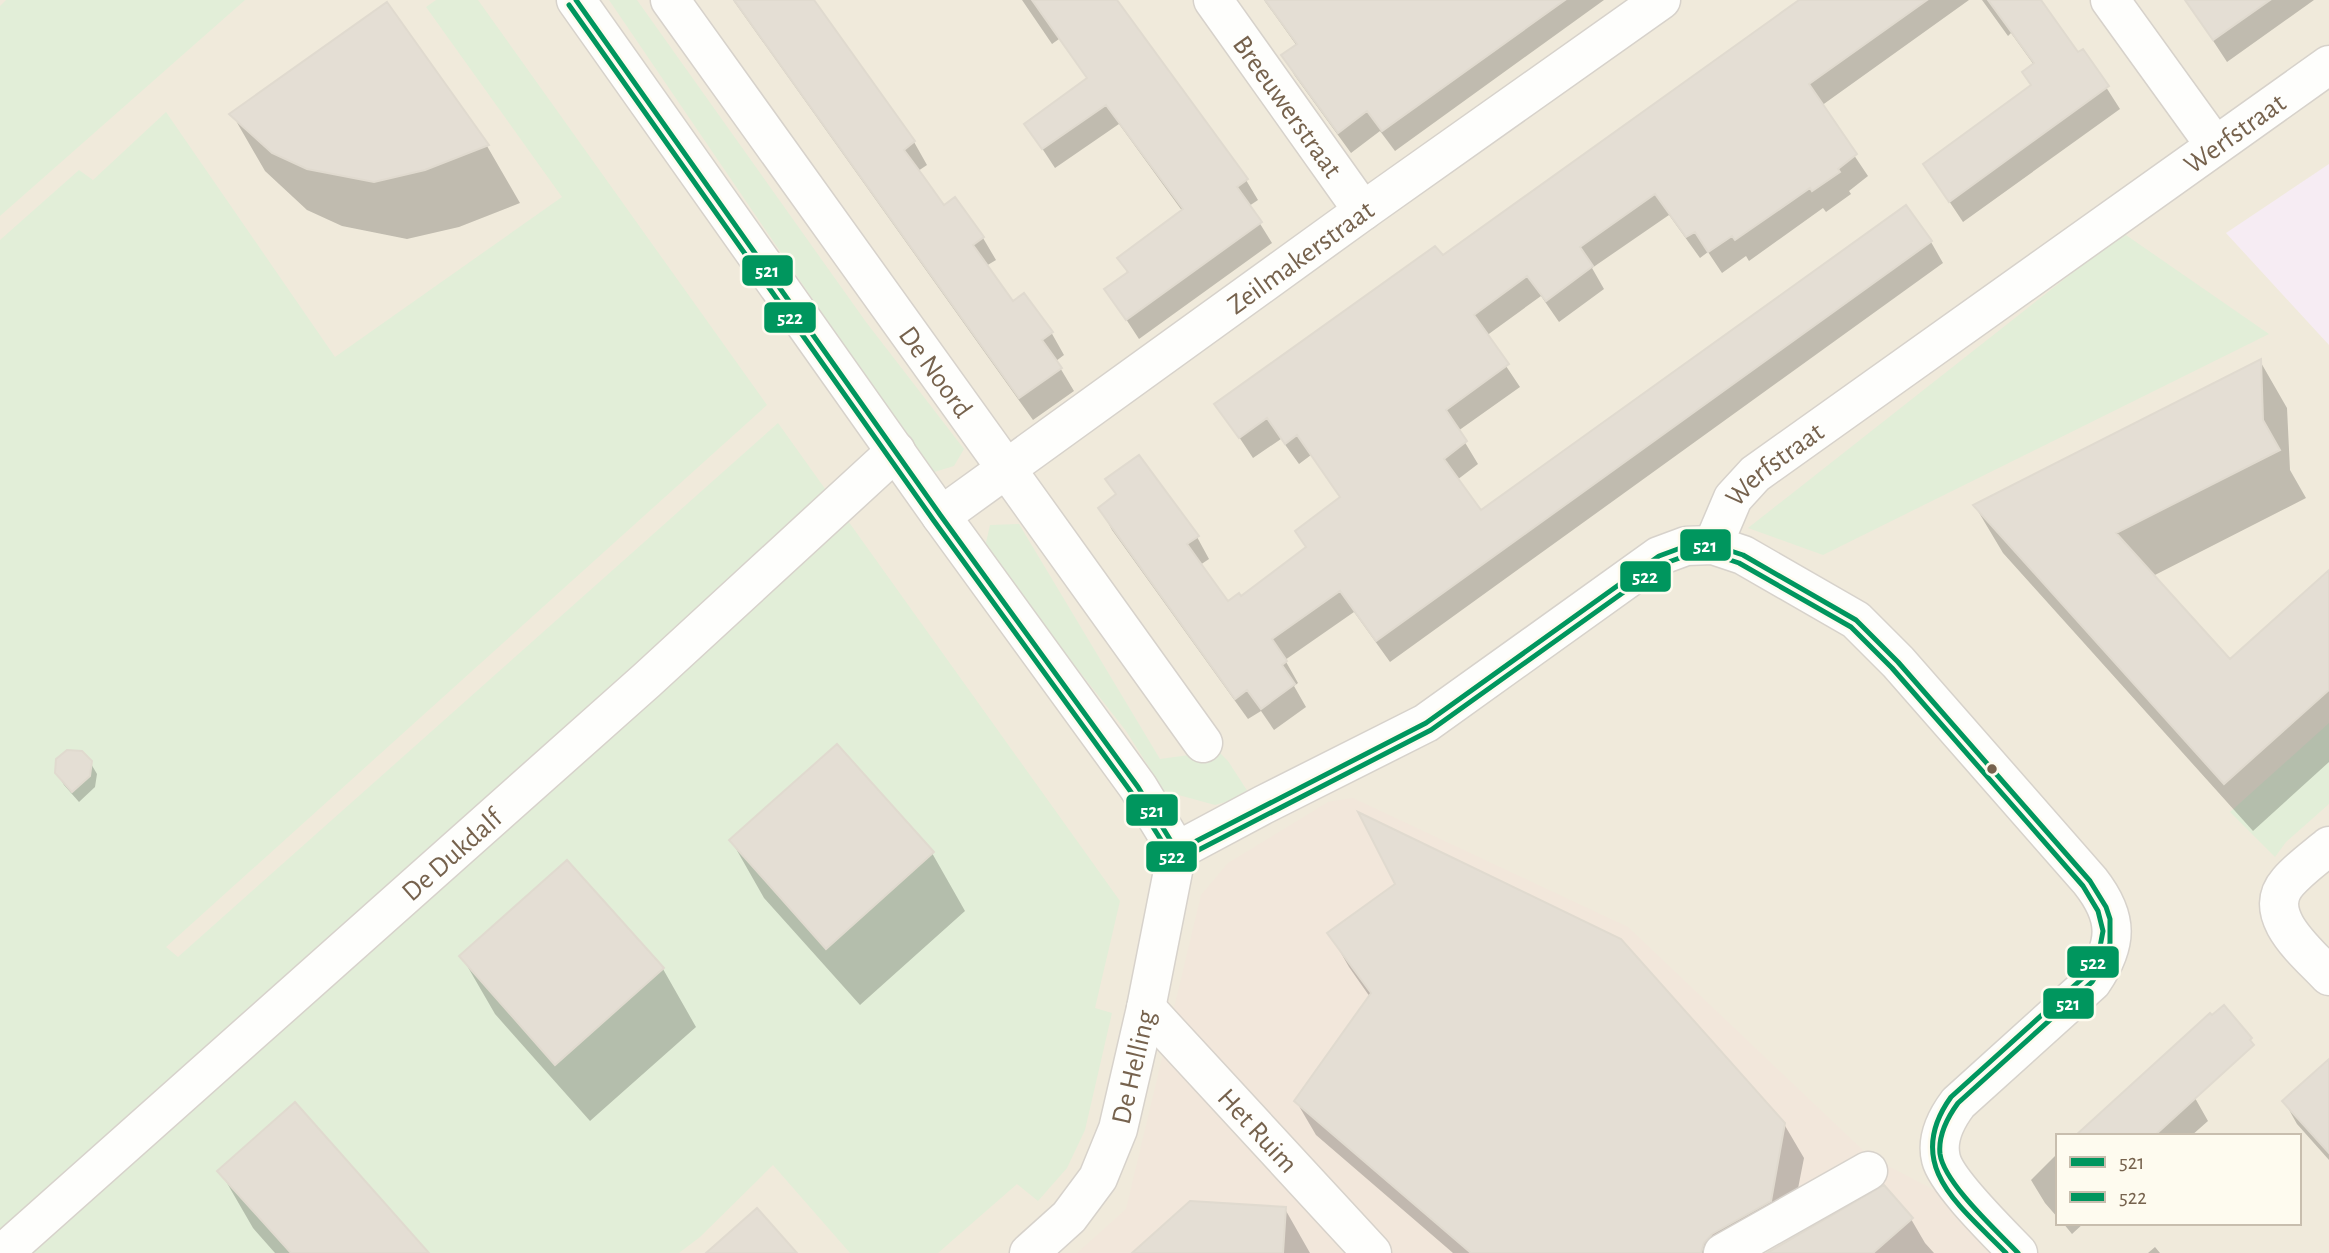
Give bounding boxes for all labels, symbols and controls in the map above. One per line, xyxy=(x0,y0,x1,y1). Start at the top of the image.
street label: Breeuwerstraat xyxy=(1227,31,1346,183)
street label: Werfstraat xyxy=(2180,89,2291,180)
street label: Zeilmakerstraat xyxy=(1223,196,1380,320)
line badge: 521 xyxy=(741,254,794,287)
text: 521 xyxy=(755,262,779,281)
line badge: 522 xyxy=(763,301,817,334)
text: 522 xyxy=(777,309,803,328)
street label: De Noord xyxy=(893,322,977,423)
street label: Werfstraat xyxy=(1721,418,1829,512)
line badge: 521 xyxy=(1679,528,1732,562)
text: 521 xyxy=(1693,537,1717,556)
line badge: 522 xyxy=(1619,560,1672,593)
text: 522 xyxy=(1632,568,1658,587)
unlabelled marker xyxy=(1985,762,1999,776)
line badge: 521 xyxy=(1125,793,1179,827)
text: 521 xyxy=(1140,802,1164,821)
street label: De Dukdalf xyxy=(397,803,509,907)
line badge: 522 xyxy=(1145,840,1198,873)
text: 522 xyxy=(1159,848,1185,867)
line badge: 522 xyxy=(2066,945,2120,979)
text: 522 xyxy=(2080,954,2106,973)
line badge: 521 xyxy=(2042,987,2095,1020)
text: 521 xyxy=(2056,995,2080,1014)
street label: De Helling xyxy=(1108,1007,1161,1127)
street label: Het Ruim xyxy=(1212,1084,1302,1179)
legend xyxy=(2056,1134,2301,1225)
text: 521 xyxy=(2119,1152,2145,1173)
text: 522 xyxy=(2119,1187,2147,1208)

